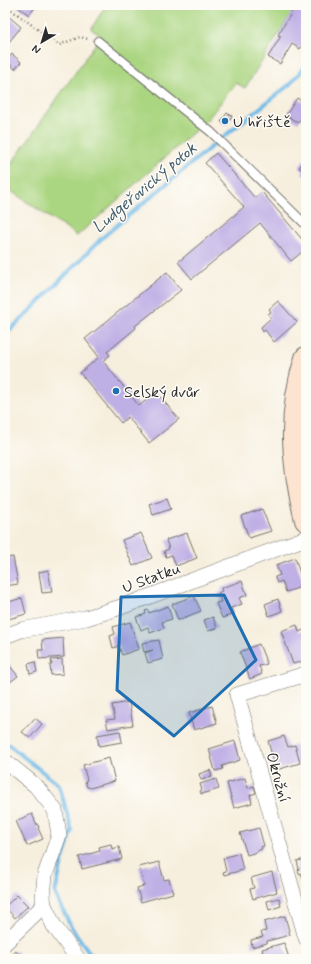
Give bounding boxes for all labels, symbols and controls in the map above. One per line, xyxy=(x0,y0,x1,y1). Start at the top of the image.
north arrow xyxy=(22,22,62,62)
text: N xyxy=(29,41,44,57)
place label: U hřiště xyxy=(233,112,291,133)
marker: U hřiště xyxy=(220,116,230,126)
water label: Ludgeřovický potok xyxy=(88,137,203,240)
place label: Selský dvůr xyxy=(124,382,200,403)
marker: Selský dvůr xyxy=(111,386,121,396)
street label: U Statku xyxy=(119,558,184,599)
street label: Okružní xyxy=(260,750,295,805)

